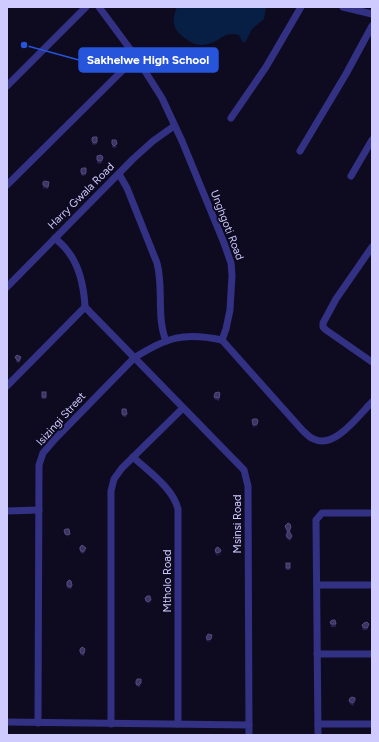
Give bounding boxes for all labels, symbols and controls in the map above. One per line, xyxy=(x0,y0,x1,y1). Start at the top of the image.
callout: Sakhelwe High School xyxy=(79,48,218,72)
text: Sakhelwe High School xyxy=(87,53,209,67)
street label: Harry Gwala Road xyxy=(45,160,117,232)
street label: Unghgoti Road xyxy=(208,188,246,262)
street label: Isizingi Street xyxy=(34,390,88,448)
street label: Msinsi Road xyxy=(231,495,244,553)
street label: Mtholo Road xyxy=(161,550,174,612)

